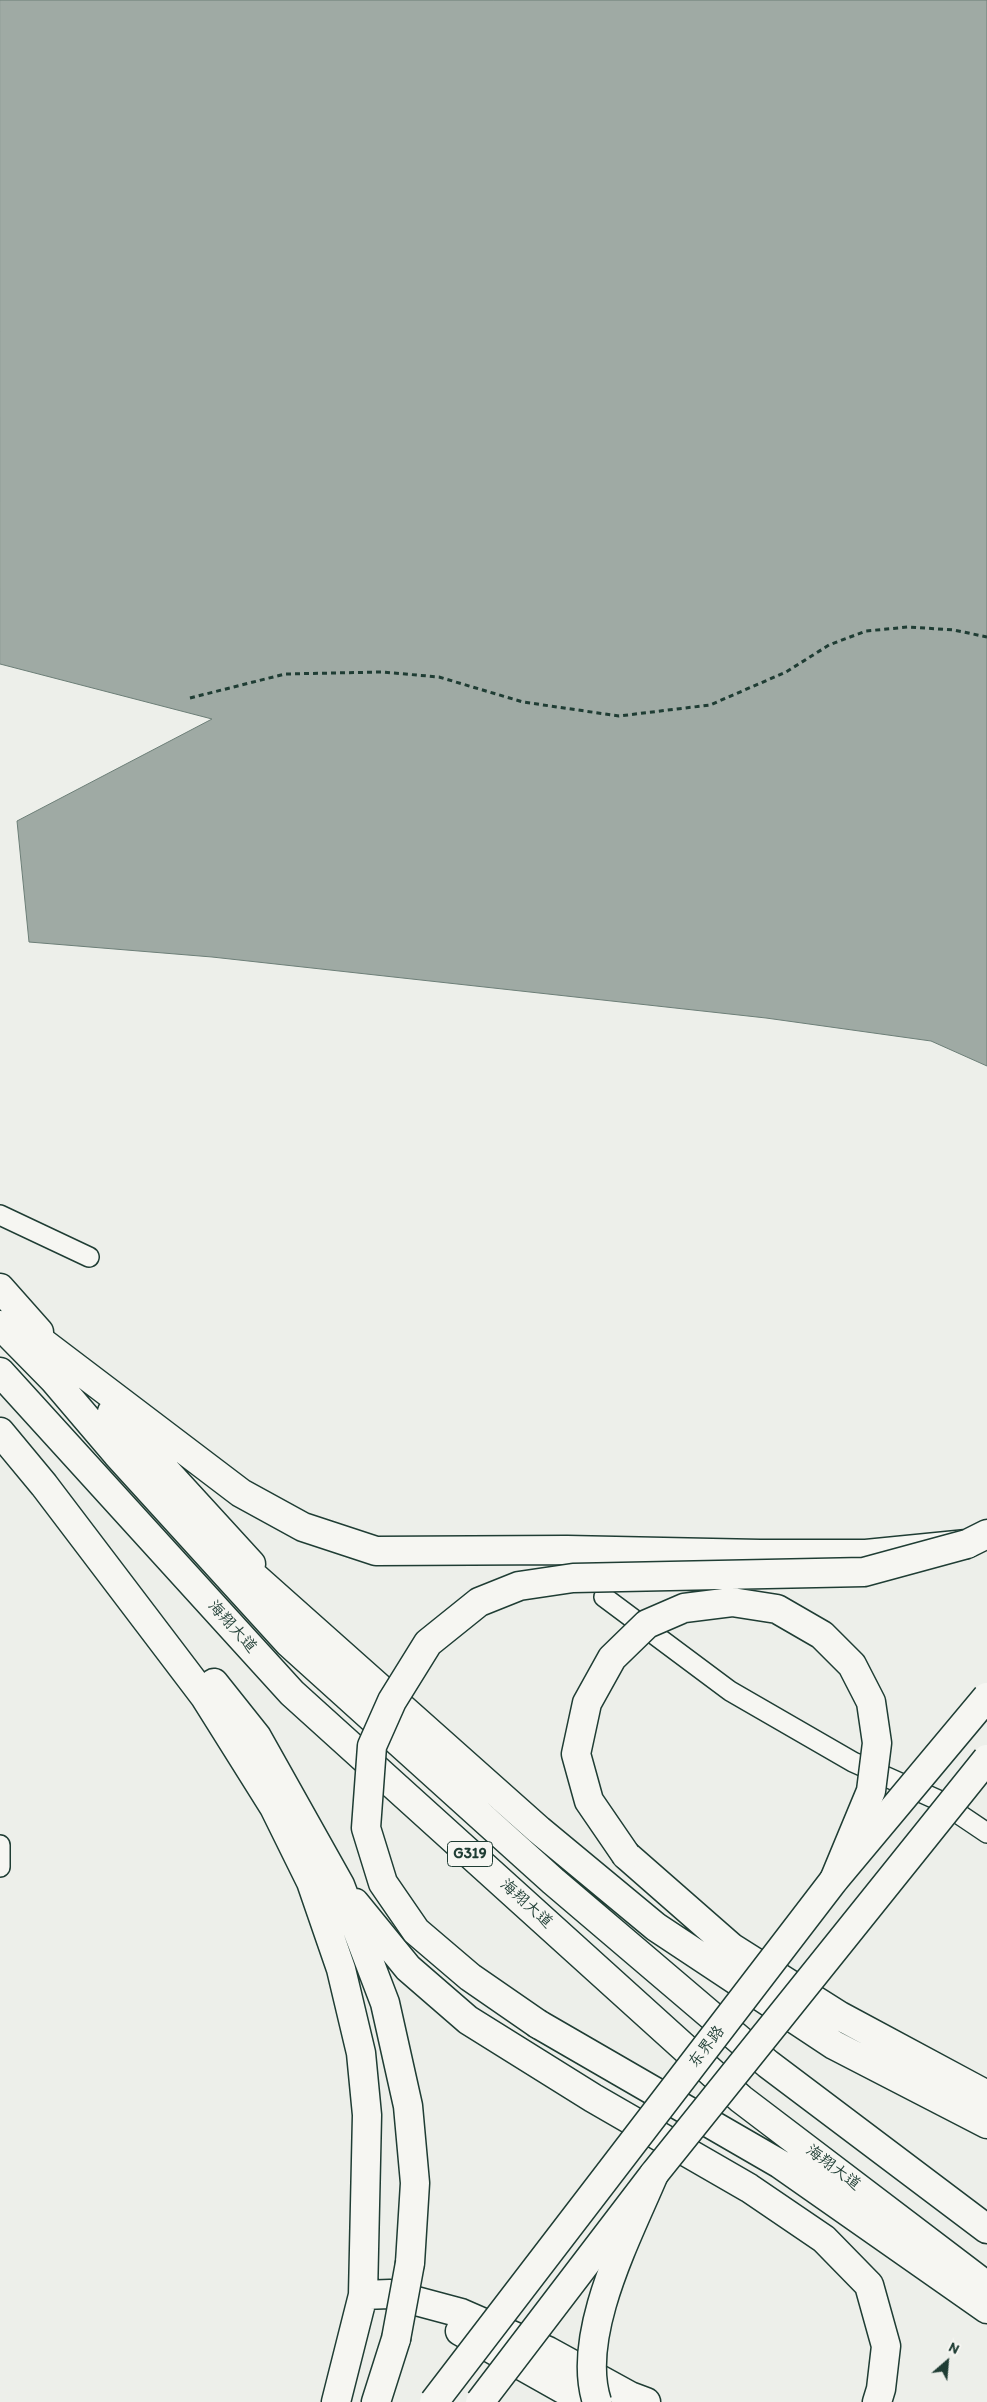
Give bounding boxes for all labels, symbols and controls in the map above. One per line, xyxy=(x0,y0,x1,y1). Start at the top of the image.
street label: 海翔大道 xyxy=(203,1597,261,1657)
road number: G319 xyxy=(448,1842,492,1866)
street label: 海翔大道 xyxy=(496,1875,556,1933)
street label: 东界路 xyxy=(685,2022,729,2072)
street label: 海翔大道 xyxy=(802,2141,864,2195)
north arrow xyxy=(922,2337,972,2387)
text: N xyxy=(946,2338,962,2358)

